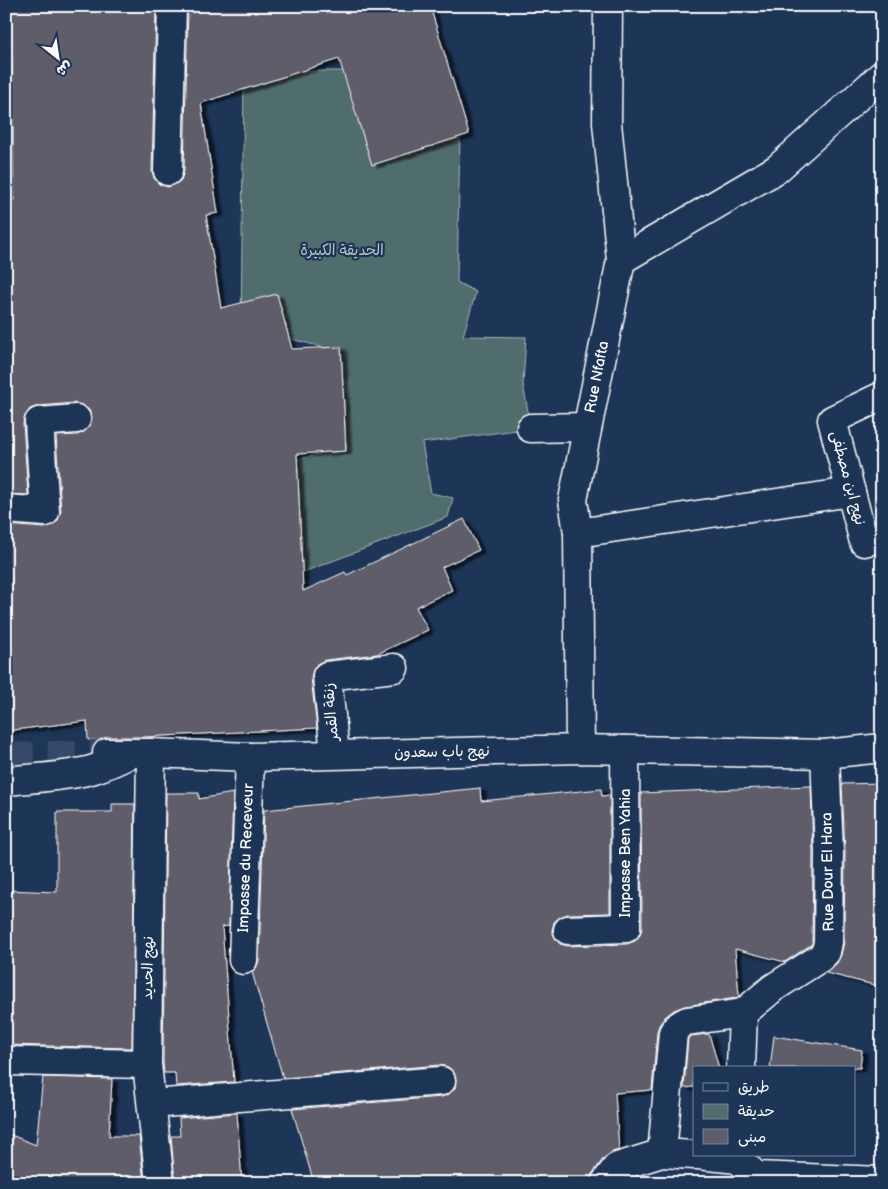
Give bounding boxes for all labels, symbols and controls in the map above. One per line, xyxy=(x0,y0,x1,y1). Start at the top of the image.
north arrow xyxy=(32,32,82,82)
text: ش xyxy=(53,58,75,80)
park label: الحديقة الكبيرة xyxy=(300,241,384,260)
street label: Rue Nfafta xyxy=(581,339,613,415)
street label: نهج ابن مصطفى xyxy=(826,429,870,527)
street label: زنقة القمر xyxy=(319,682,343,743)
street label: نهج باب سعدون xyxy=(394,742,490,762)
street label: Impasse du Receveur xyxy=(234,783,258,933)
street label: Impasse Ben Yahia xyxy=(616,788,635,918)
street label: Rue Dour El Hara xyxy=(817,812,839,932)
street label: نهج الحديد xyxy=(138,936,158,1000)
legend xyxy=(693,1066,856,1156)
text: طريق xyxy=(738,1078,770,1097)
text: حديقة xyxy=(738,1102,775,1121)
text: مبنى xyxy=(738,1128,766,1147)

